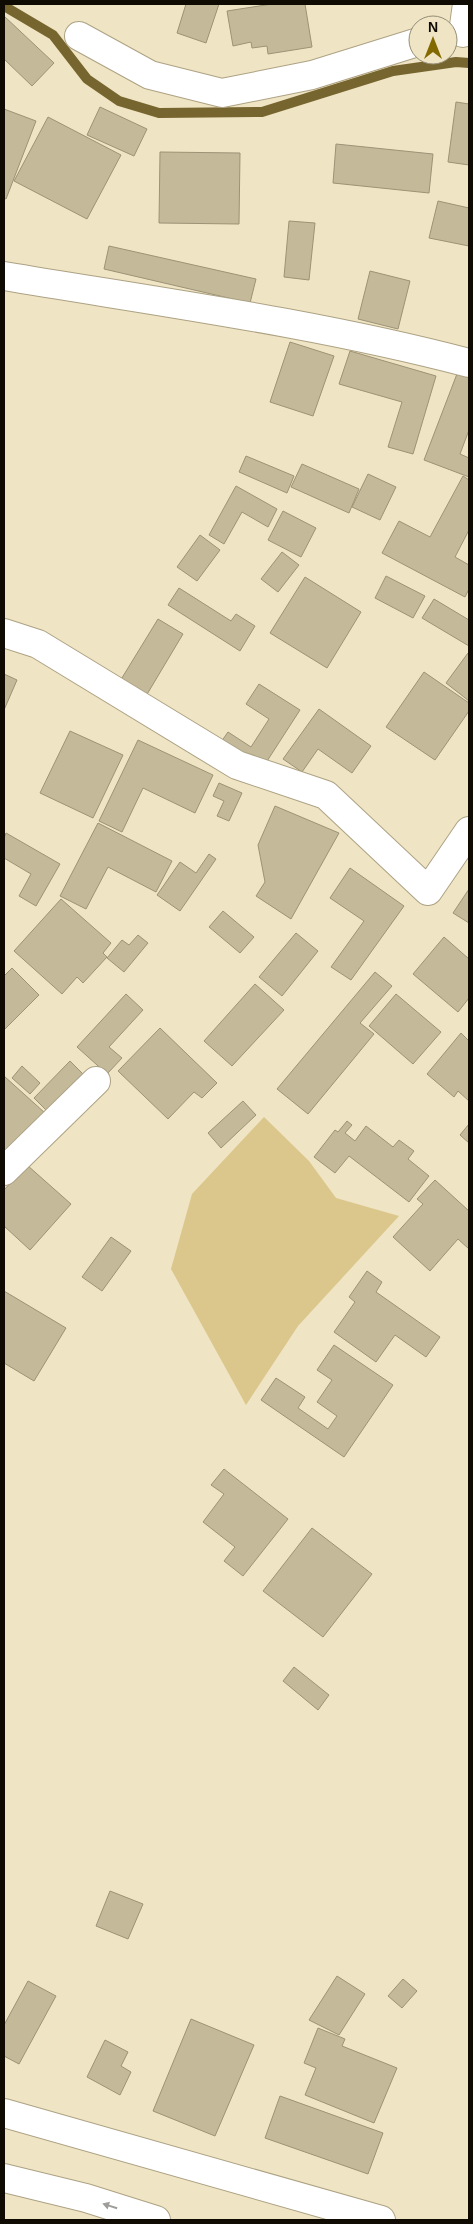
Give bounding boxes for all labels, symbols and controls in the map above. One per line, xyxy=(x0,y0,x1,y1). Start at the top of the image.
north arrow xyxy=(408,15,458,65)
text: N xyxy=(428,19,438,35)
one-way arrow xyxy=(102,2201,117,2209)

